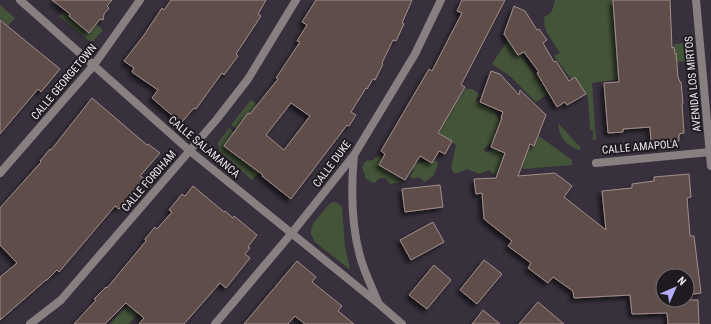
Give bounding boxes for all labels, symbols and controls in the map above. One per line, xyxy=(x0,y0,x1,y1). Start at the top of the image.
street label: AVENIDA LOS MIRTOS xyxy=(682,35,704,132)
street label: CALLE GEORGETOWN xyxy=(29,41,99,123)
street label: CALLE SALAMANCA xyxy=(166,113,243,181)
street label: CALLE AMAPOLA xyxy=(601,137,679,157)
street label: CALLE DUKE xyxy=(310,138,354,190)
street label: CALLE FORDHAM xyxy=(119,148,179,214)
north arrow xyxy=(655,268,695,308)
text: N xyxy=(675,274,689,288)

